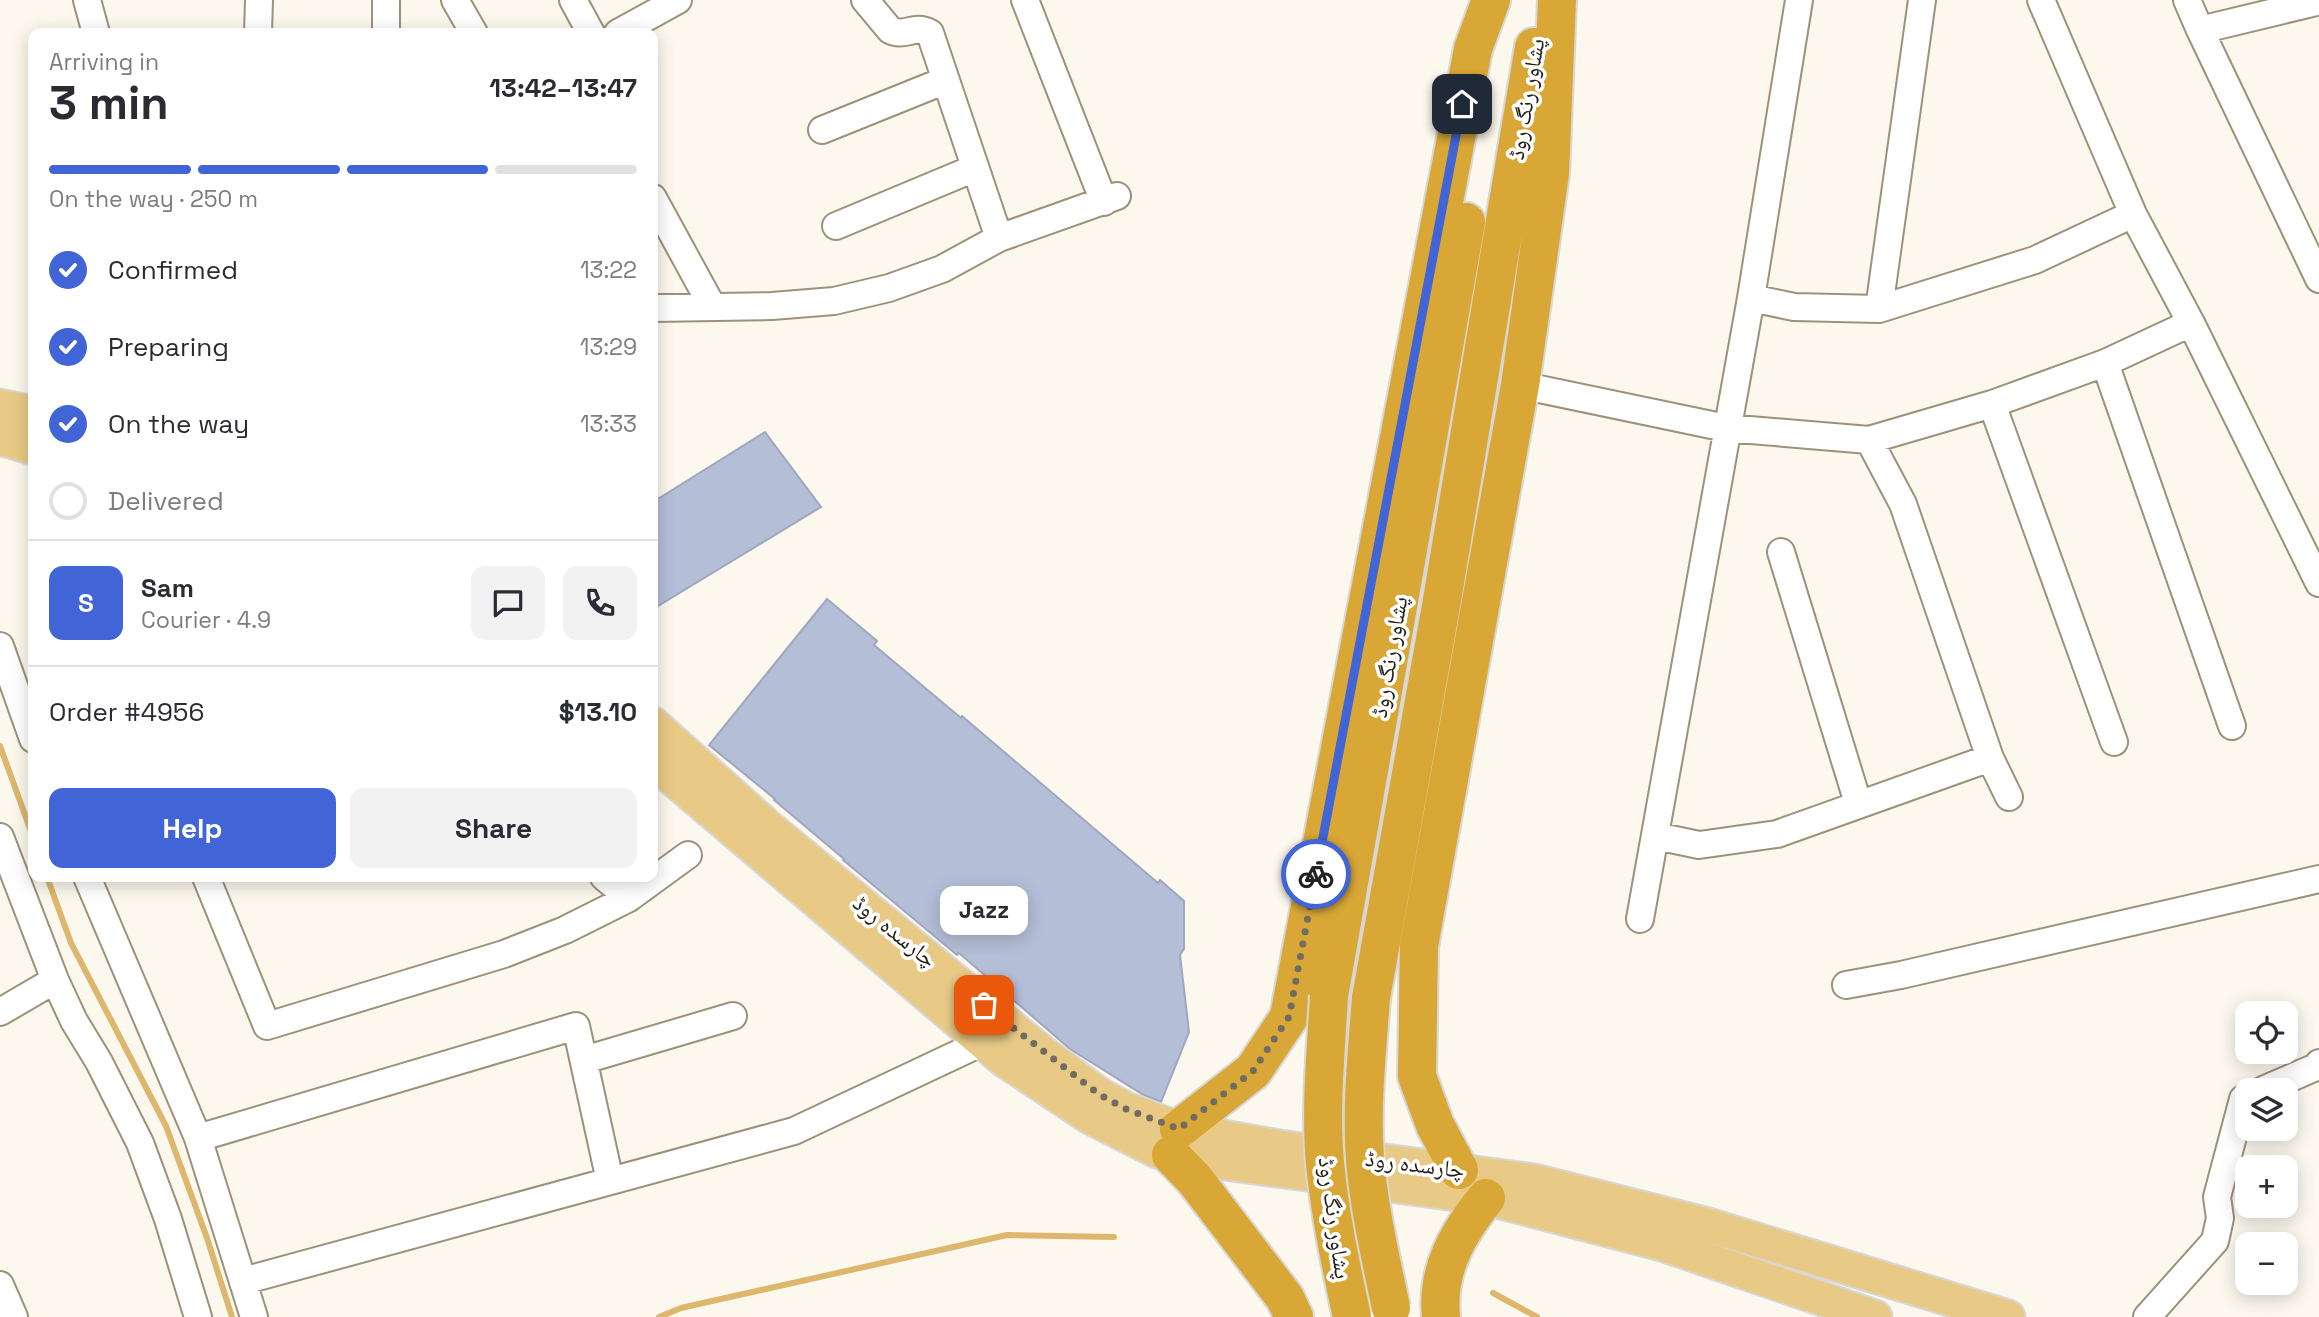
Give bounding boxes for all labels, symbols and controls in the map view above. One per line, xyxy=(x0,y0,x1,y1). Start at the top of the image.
street label: پشاور رنگ روڈ xyxy=(1501,36,1551,162)
text: Arriving in xyxy=(49,47,159,77)
text: 13:42–13:47 xyxy=(489,71,637,105)
text: 3 min xyxy=(49,74,169,132)
pin xyxy=(1432,74,1492,134)
icon: home xyxy=(1443,85,1481,123)
text: On the way · 250 m xyxy=(49,184,258,214)
icon: check xyxy=(49,251,87,289)
text: Confirmed xyxy=(108,253,238,287)
text: 13:22 xyxy=(580,255,637,285)
icon: check xyxy=(49,328,87,366)
text: Preparing xyxy=(108,330,229,364)
text: 13:29 xyxy=(580,332,637,362)
icon: check xyxy=(49,405,87,443)
text: On the way xyxy=(108,407,249,441)
text: 13:33 xyxy=(580,409,637,439)
text: Delivered xyxy=(108,484,224,518)
button: chat xyxy=(471,566,545,640)
button: phone xyxy=(563,566,637,640)
text: Sam xyxy=(141,571,194,605)
text: S xyxy=(78,586,94,620)
street label: پشاور رنگ روڈ xyxy=(1364,594,1414,720)
text: Courier · 4.9 xyxy=(141,605,271,635)
text: Order #4956 xyxy=(49,695,204,729)
text: $13.10 xyxy=(559,695,637,729)
button: Help xyxy=(49,788,336,868)
button: Share xyxy=(350,788,637,868)
courier xyxy=(1281,839,1351,909)
icon: bike xyxy=(1297,855,1335,893)
callout: Jazz xyxy=(940,886,1028,935)
street label: چارسدہ روڈ xyxy=(847,888,943,974)
text: Jazz xyxy=(959,895,1009,925)
pin xyxy=(954,975,1014,1035)
icon: bag xyxy=(965,986,1003,1024)
map controls xyxy=(2235,1001,2298,1295)
button: locate xyxy=(2235,1001,2298,1064)
button: layers xyxy=(2235,1078,2298,1141)
street label: چارسدہ روڈ xyxy=(1364,1143,1466,1185)
street label: پشاور رنگ روڈ xyxy=(1312,1155,1358,1281)
button: + xyxy=(2235,1155,2298,1218)
button: − xyxy=(2235,1232,2298,1295)

